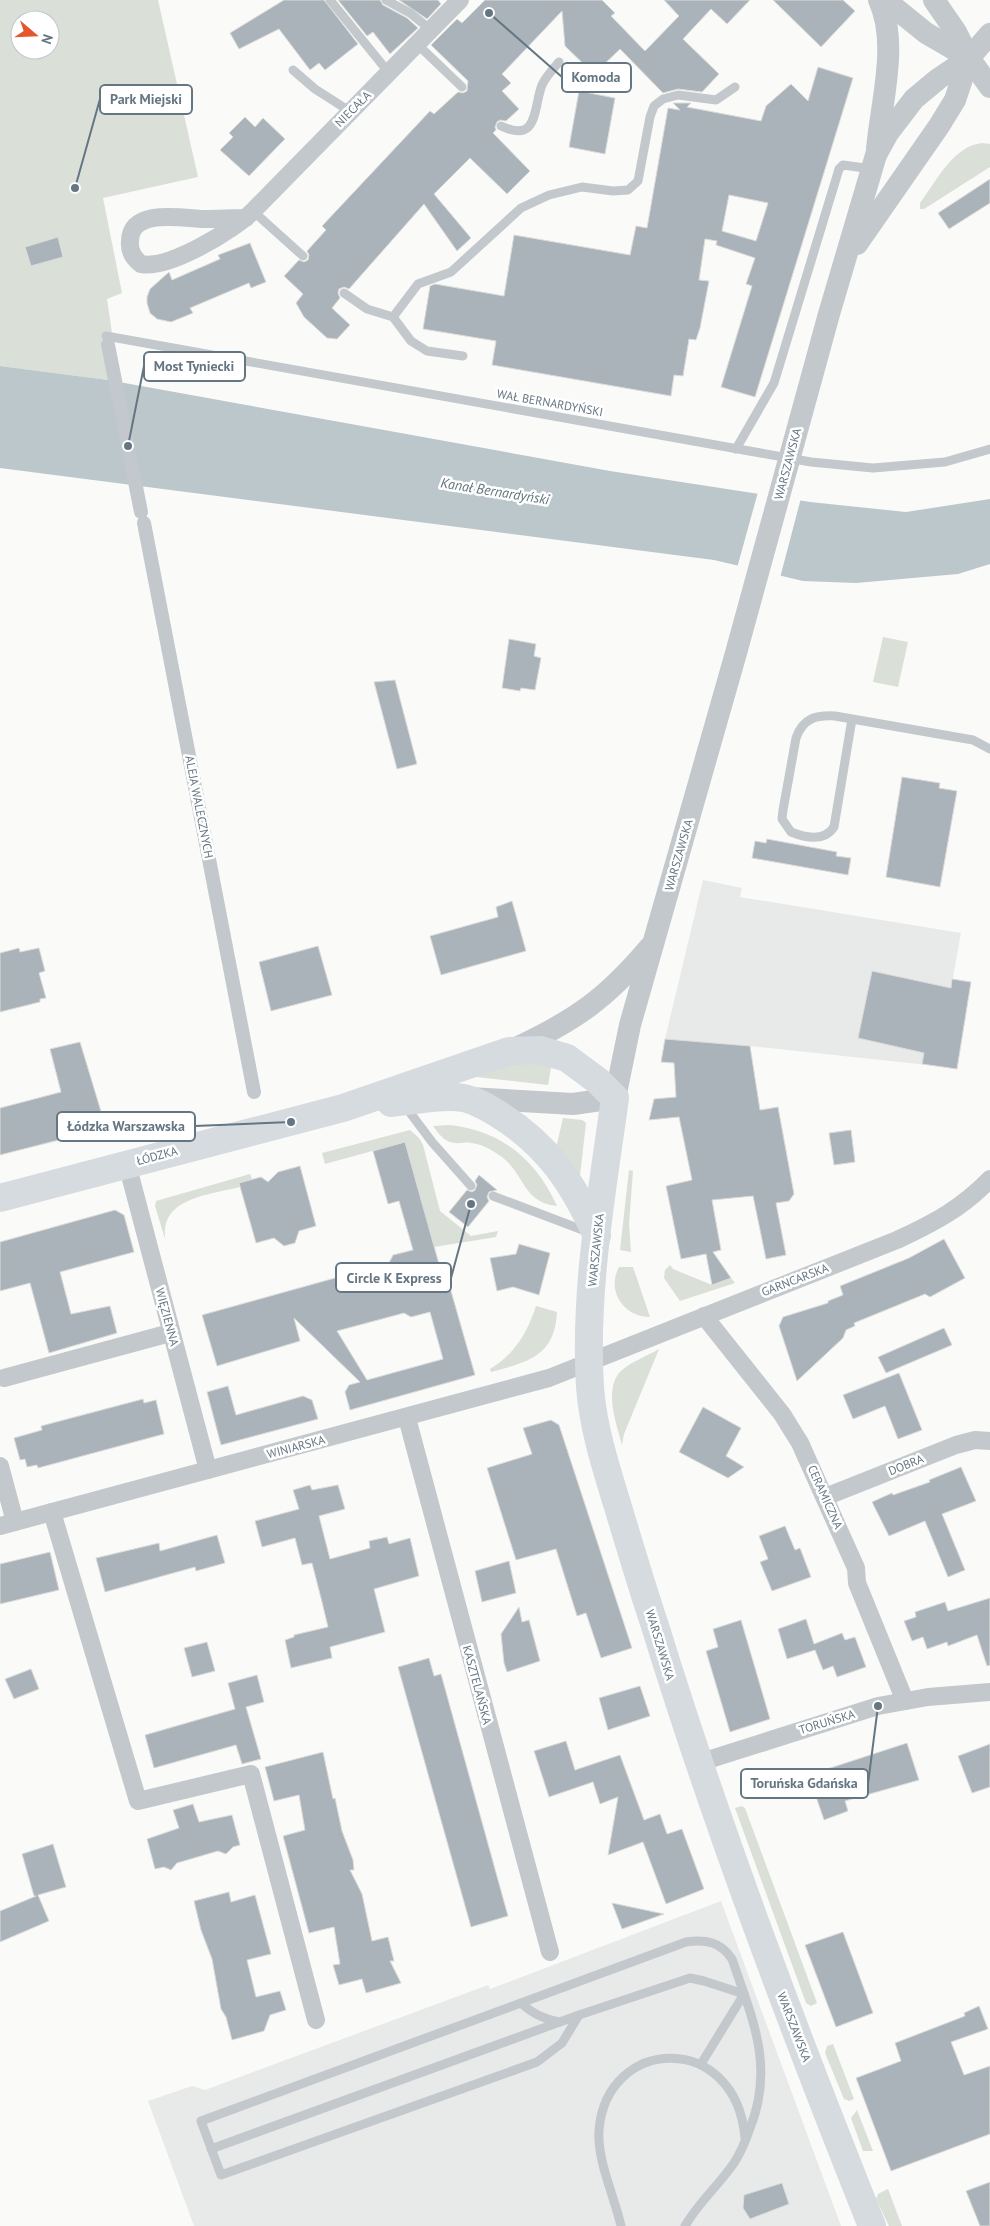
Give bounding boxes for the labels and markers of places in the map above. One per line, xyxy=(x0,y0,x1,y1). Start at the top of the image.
callout: Komoda xyxy=(562,63,631,92)
callout: Park Miejski xyxy=(100,85,192,114)
callout: Most Tyniecki xyxy=(144,352,245,381)
callout: Łódzka Warszawska xyxy=(57,1112,195,1141)
callout: Circle K Express xyxy=(336,1263,451,1292)
callout: Toruńska Gdańska xyxy=(741,1769,868,1798)

